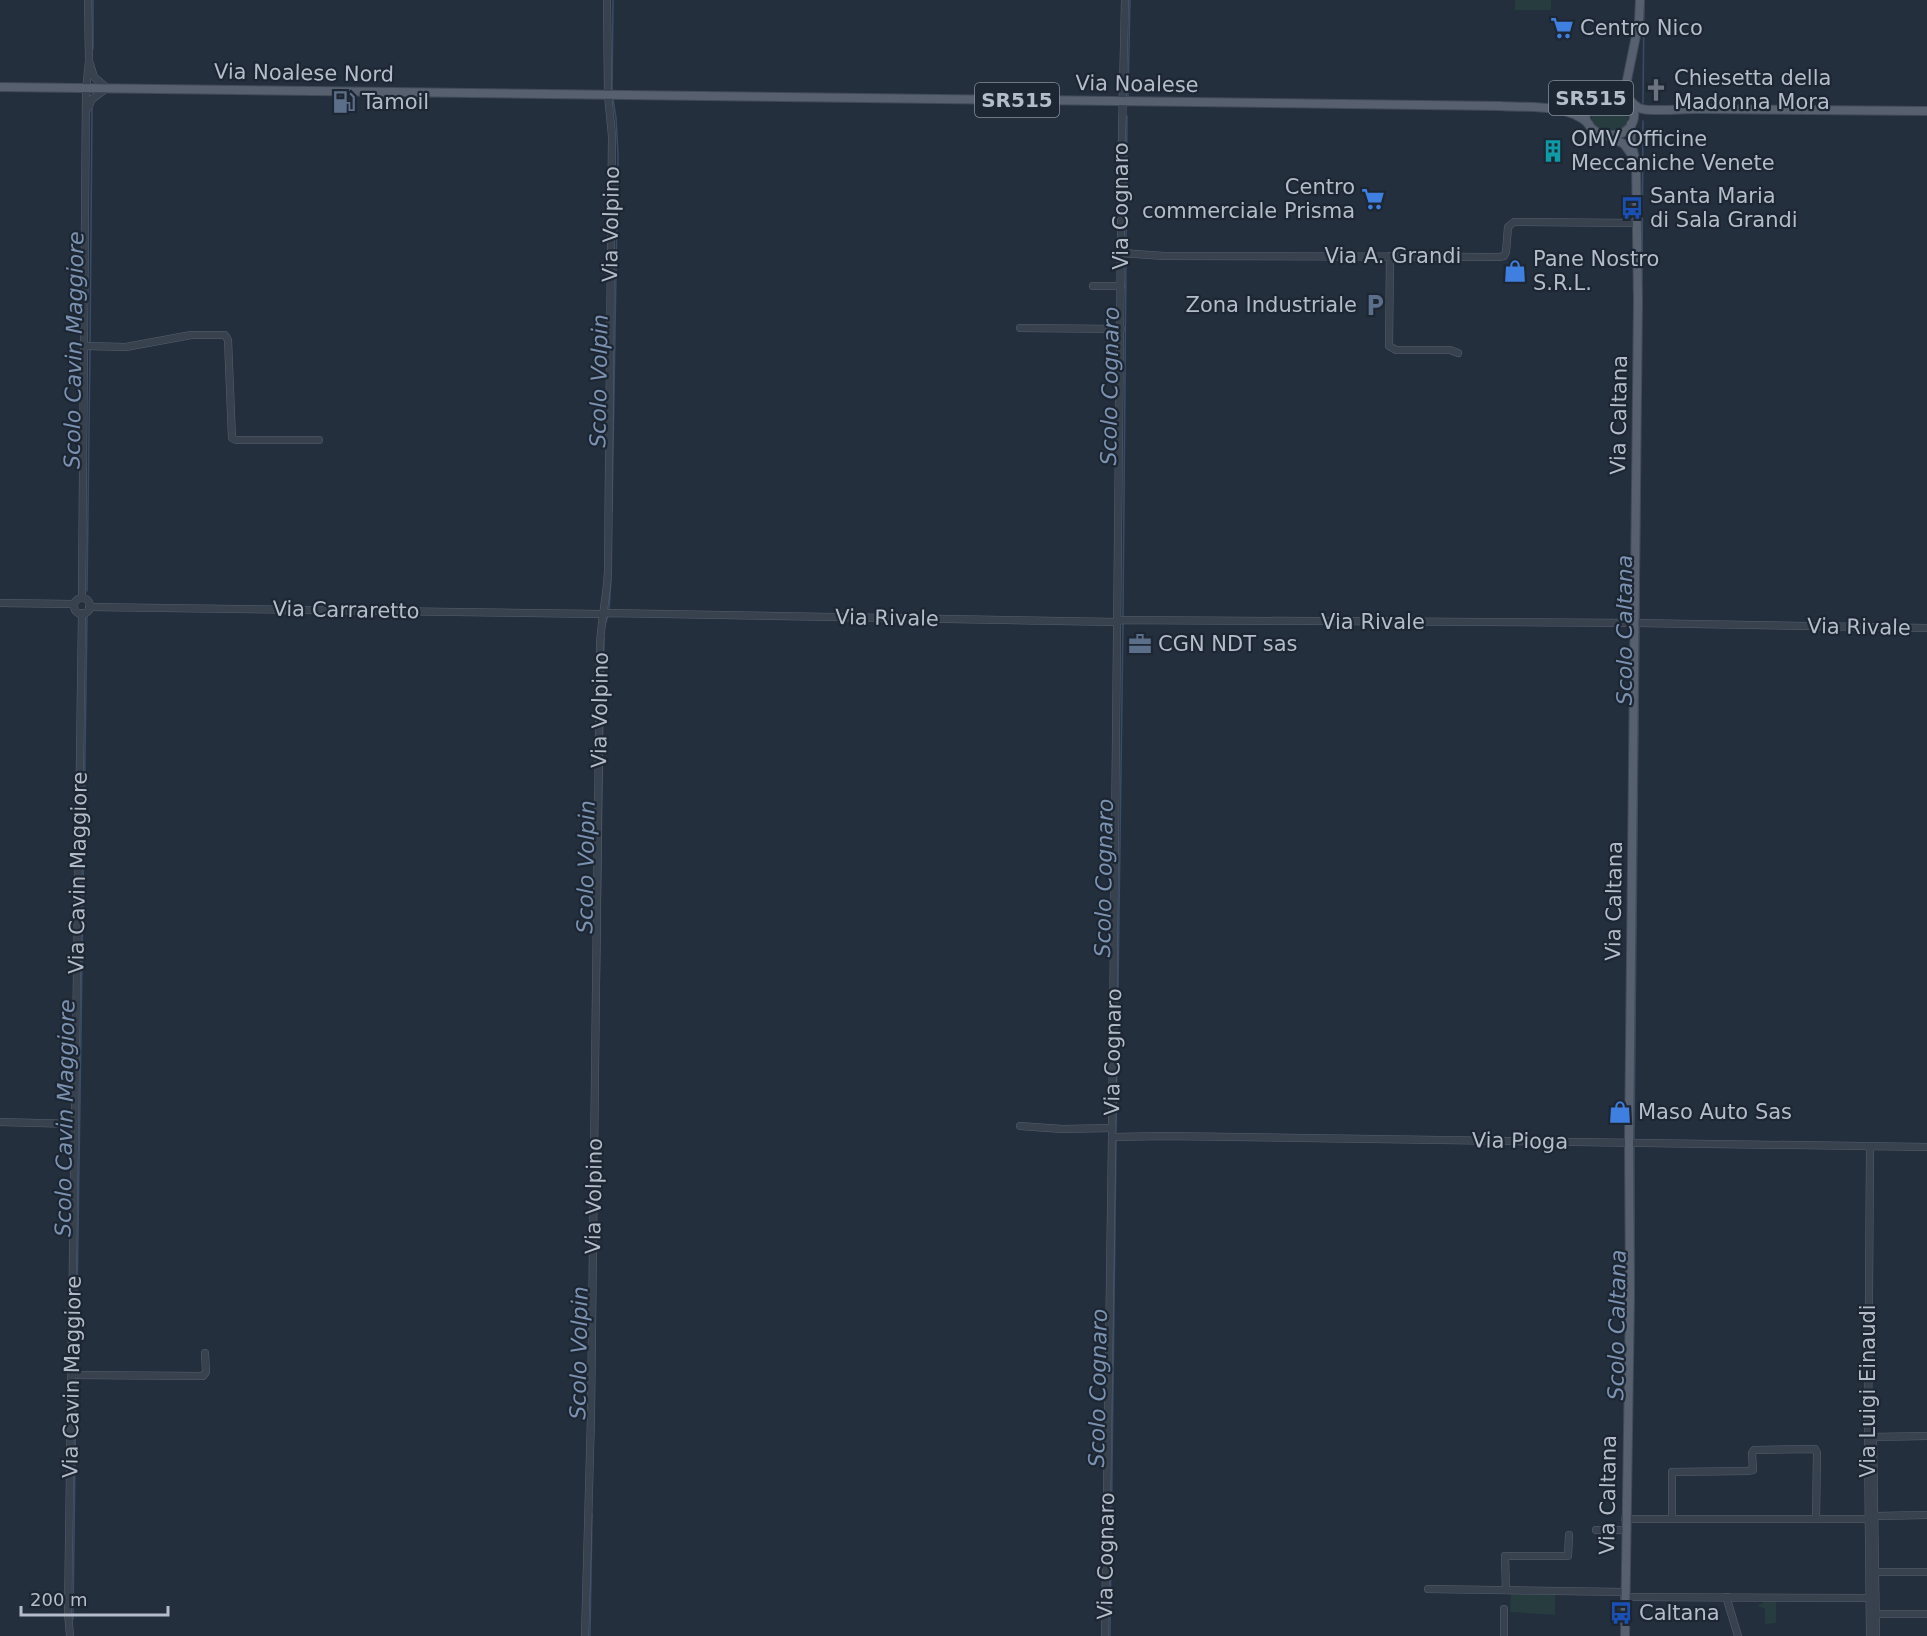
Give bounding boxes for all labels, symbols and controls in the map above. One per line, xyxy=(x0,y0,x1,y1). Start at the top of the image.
supermarket icon: Centro Nico xyxy=(1549,15,1575,41)
place label: Centro Nico xyxy=(1580,16,1703,40)
street label: Via Noalese Nord xyxy=(214,59,394,87)
place label: Chiesetta della Madonna Mora xyxy=(1674,66,1831,114)
street label: Via Noalese xyxy=(1075,71,1199,97)
church icon: Chiesetta della Madonna Mora xyxy=(1643,77,1669,103)
road number: SR515 xyxy=(1549,81,1633,115)
road number: SR515 xyxy=(975,83,1059,117)
fuel station icon: Tamoil xyxy=(331,89,357,115)
place label: Tamoil xyxy=(361,90,429,114)
place label: OMV Officine Meccaniche Venete xyxy=(1571,127,1775,175)
building icon: OMV Officine Meccaniche Venete xyxy=(1540,138,1566,164)
street label: Via Cognaro xyxy=(1109,142,1133,270)
street label: Via Volpino xyxy=(598,166,624,282)
place label: Centro commerciale Prisma xyxy=(1142,175,1355,223)
place label: Santa Maria di Sala Grandi xyxy=(1650,184,1798,232)
supermarket icon: Centro commerciale Prisma xyxy=(1360,186,1386,212)
bus stop icon: Santa Maria di Sala Grandi xyxy=(1619,195,1645,221)
water label: Scolo Cavin Maggiore xyxy=(59,231,89,469)
street label: Via A. Grandi xyxy=(1325,244,1461,268)
place label: Pane Nostro S.R.L. xyxy=(1533,247,1659,295)
shop icon: Pane Nostro S.R.L. xyxy=(1502,258,1528,284)
parking icon: Zona Industriale xyxy=(1362,292,1388,318)
place label: Zona Industriale xyxy=(1186,293,1357,317)
water label: Scolo Cognaro xyxy=(1096,306,1124,466)
water label: Scolo Volpin xyxy=(585,314,613,448)
street label: Via Caltana xyxy=(1606,355,1632,475)
water label: Scolo Caltana xyxy=(1612,555,1637,705)
street label: Via Carraretto xyxy=(272,597,420,623)
street label: Via Rivale xyxy=(835,605,939,631)
street label: Via Rivale xyxy=(1321,610,1425,634)
street label: Via Rivale xyxy=(1807,614,1911,640)
office icon: CGN NDT sas xyxy=(1127,631,1153,657)
place label: CGN NDT sas xyxy=(1158,632,1297,656)
street label: Via Volpino xyxy=(587,652,613,768)
street label: Via Cavin Maggiore xyxy=(64,772,92,974)
water label: Scolo Cognaro xyxy=(1090,798,1118,958)
water label: Scolo Volpin xyxy=(572,800,600,934)
street label: Via Caltana xyxy=(1601,841,1627,961)
street label: Via Cognaro xyxy=(1100,988,1126,1116)
water label: Scolo Cavin Maggiore xyxy=(50,999,80,1237)
shop icon: Maso Auto Sas xyxy=(1607,1099,1633,1125)
place label: Maso Auto Sas xyxy=(1638,1100,1792,1124)
street label: Via Pioga xyxy=(1472,1128,1568,1154)
street label: Via Volpino xyxy=(581,1138,607,1254)
water label: Scolo Caltana xyxy=(1603,1250,1631,1400)
street label: Via Cavin Maggiore xyxy=(58,1276,86,1478)
water label: Scolo Volpin xyxy=(565,1286,593,1420)
street label: Via Luigi Einaudi xyxy=(1856,1304,1880,1478)
water label: Scolo Cognaro xyxy=(1084,1308,1112,1468)
street label: Via Caltana xyxy=(1595,1435,1621,1555)
street label: Via Cognaro xyxy=(1093,1492,1119,1620)
scale bar xyxy=(21,1579,168,1617)
text: 200 m xyxy=(30,1589,88,1610)
bus stop icon: Caltana xyxy=(1608,1600,1634,1626)
place label: Caltana xyxy=(1639,1601,1720,1625)

